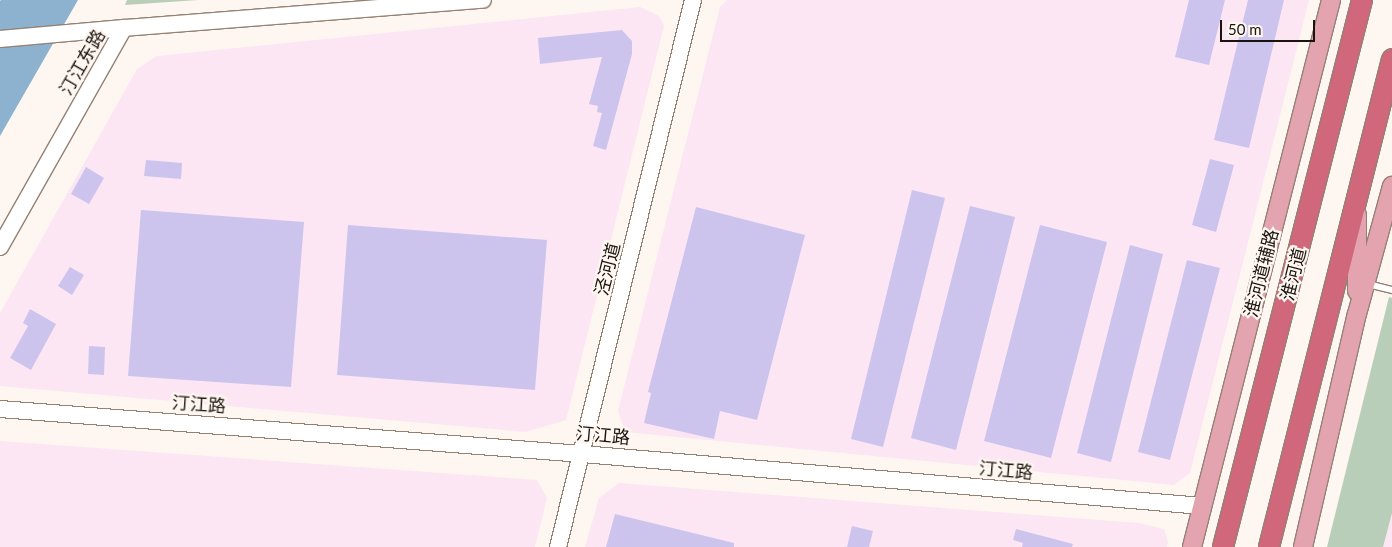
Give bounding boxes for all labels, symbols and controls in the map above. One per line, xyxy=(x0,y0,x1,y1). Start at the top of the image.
scale bar xyxy=(1222,10,1317,42)
text: 50 m xyxy=(1228,20,1262,38)
street label: 汀江东路 xyxy=(55,25,109,99)
street label: 淮河道辅路 xyxy=(1240,227,1282,319)
street label: 泾河道 xyxy=(590,240,624,298)
street label: 淮河道 xyxy=(1276,245,1310,303)
street label: 汀江路 xyxy=(171,391,227,417)
street label: 汀江路 xyxy=(575,422,631,448)
street label: 汀江路 xyxy=(978,457,1034,483)

